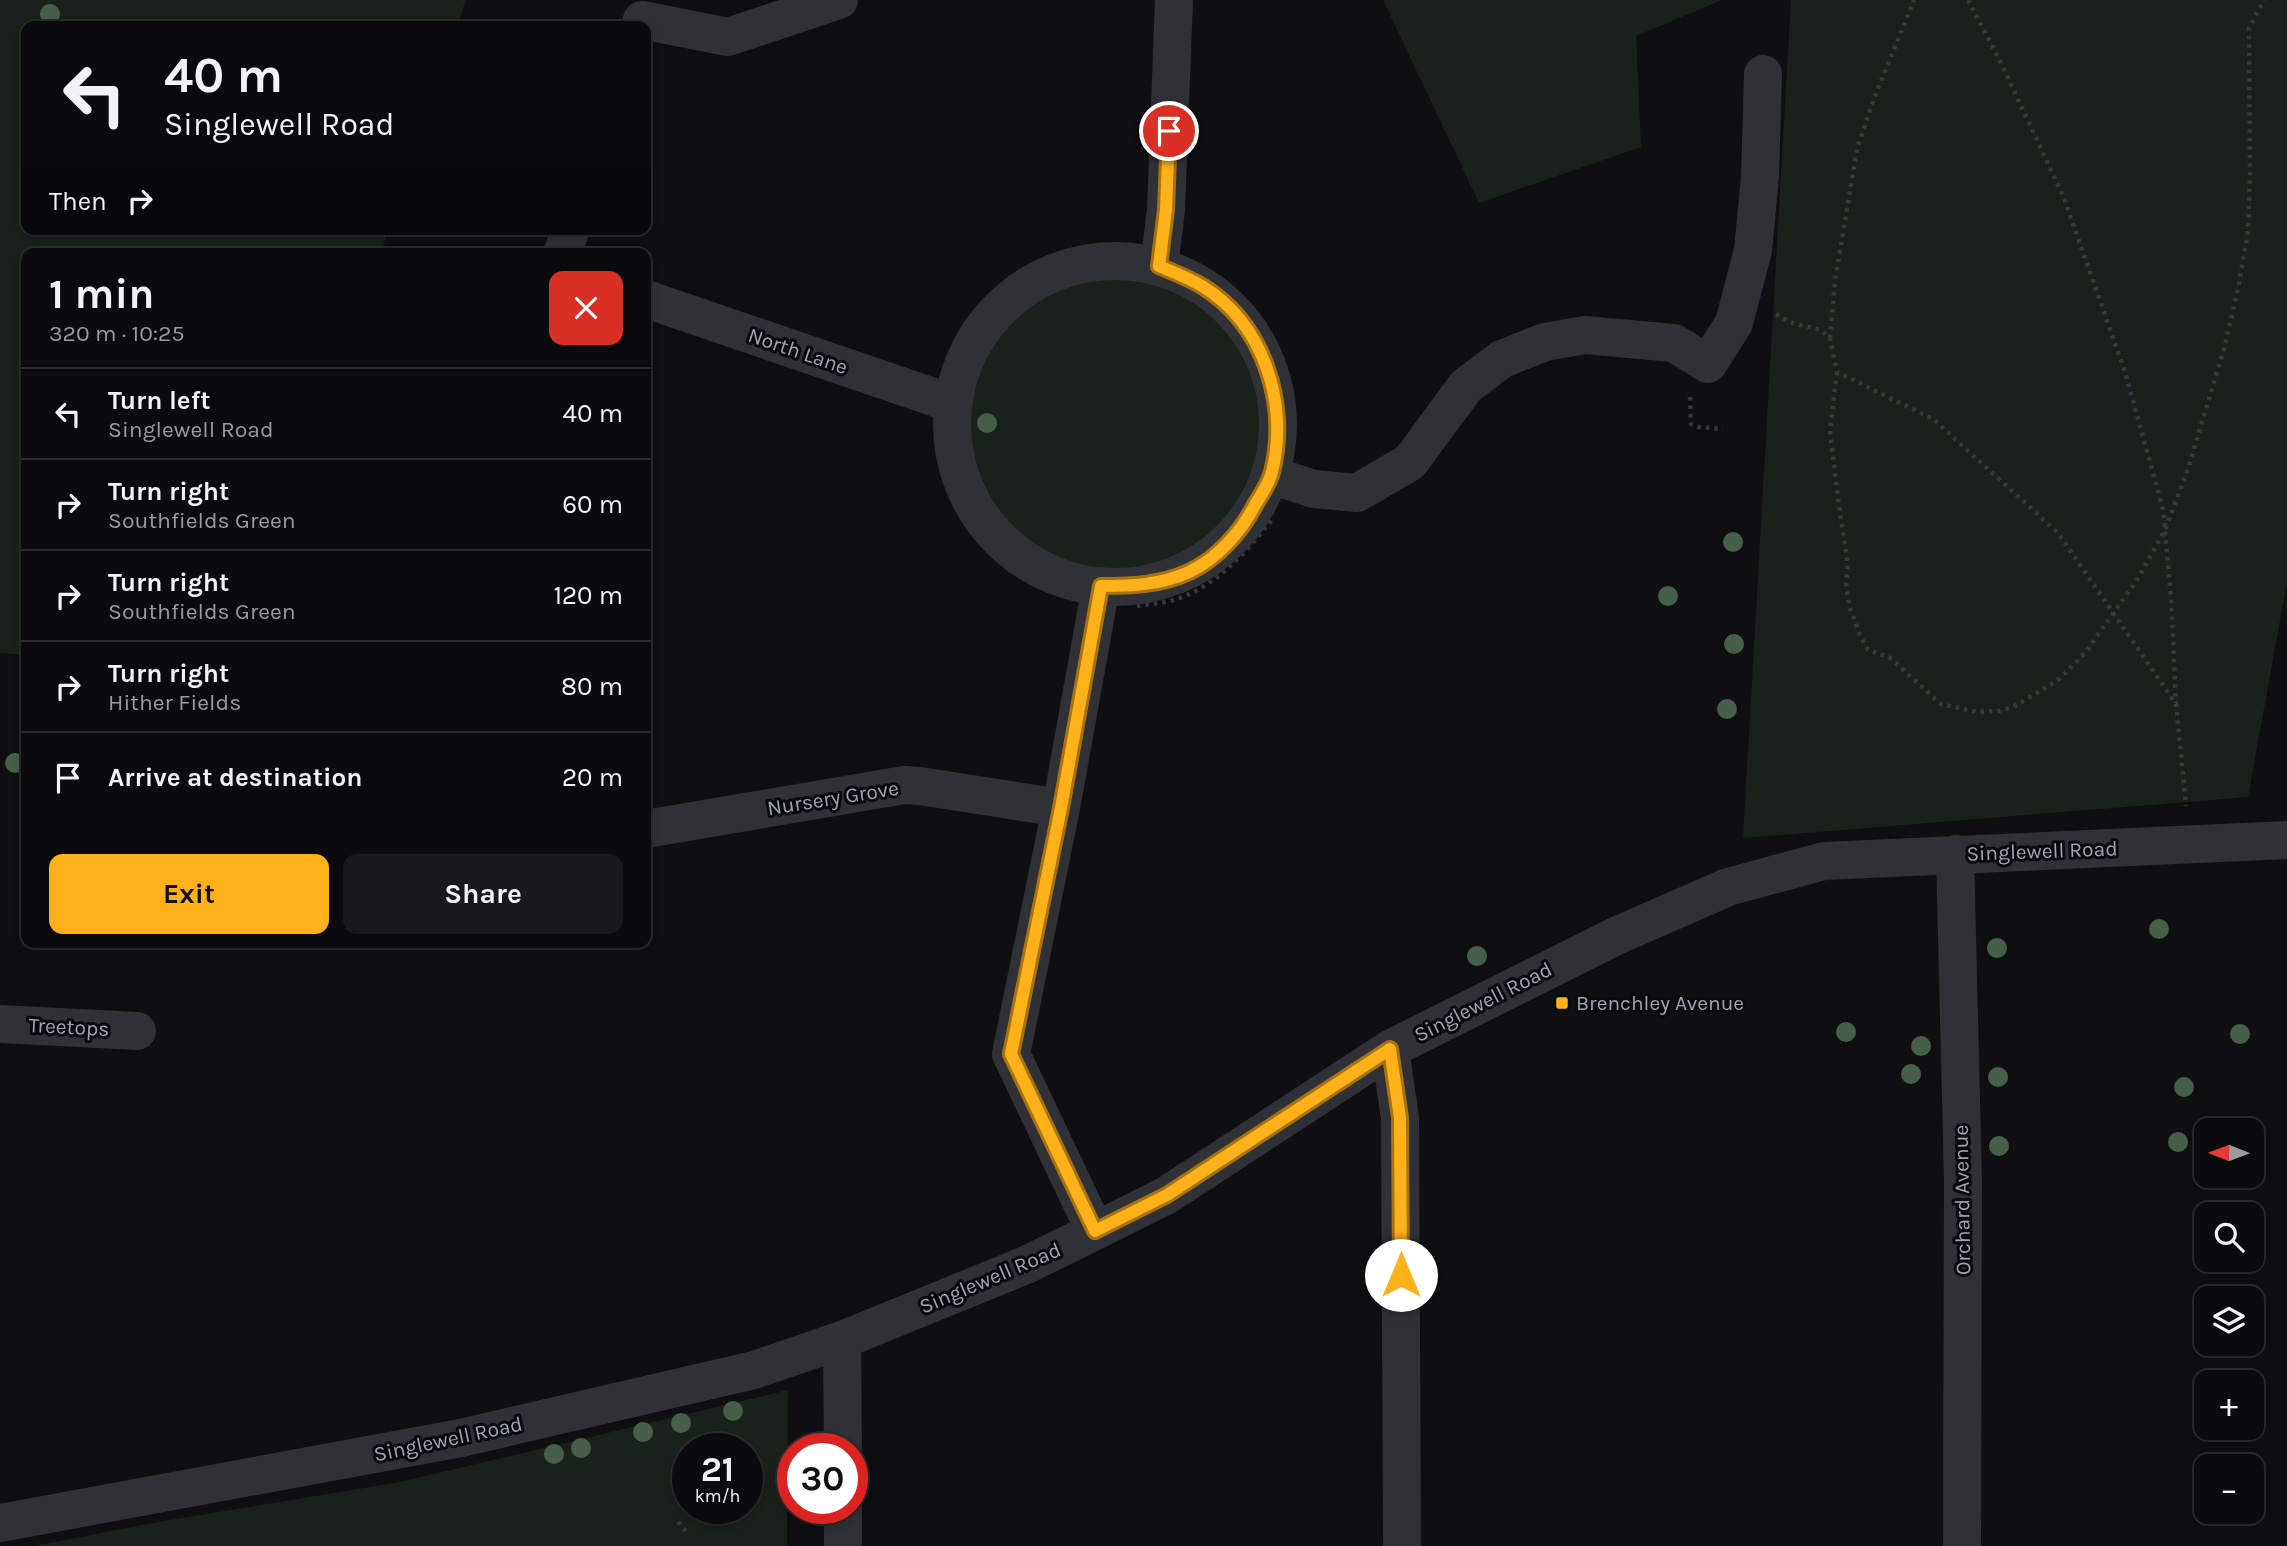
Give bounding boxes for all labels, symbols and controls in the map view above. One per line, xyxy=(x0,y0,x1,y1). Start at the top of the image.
text: 40 m xyxy=(164,47,283,104)
icon: left xyxy=(49,49,140,140)
pin xyxy=(1139,101,1199,161)
text: Singlewell Road xyxy=(164,106,394,143)
icon: arrive xyxy=(1150,112,1188,150)
icon: right xyxy=(121,182,159,220)
text: Then xyxy=(49,186,107,217)
text: 1 min xyxy=(49,269,154,319)
button: close xyxy=(549,271,623,345)
text: 320 m · 10:25 xyxy=(49,320,184,347)
street label: North Lane xyxy=(745,323,851,379)
text: Turn left xyxy=(108,385,210,416)
icon: left xyxy=(49,395,87,433)
text: 40 m xyxy=(563,398,623,429)
text: Singlewell Road xyxy=(108,416,274,443)
text: Turn right xyxy=(108,476,229,507)
icon: right xyxy=(49,486,87,524)
text: 60 m xyxy=(562,489,623,520)
text: Southfields Green xyxy=(108,507,296,534)
text: Turn right xyxy=(108,567,229,598)
icon: right xyxy=(49,577,87,615)
text: 120 m xyxy=(553,580,623,611)
text: Southfields Green xyxy=(108,598,296,625)
text: Turn right xyxy=(108,658,229,689)
icon: right xyxy=(49,668,87,706)
text: 80 m xyxy=(561,671,623,702)
text: Hither Fields xyxy=(108,689,241,716)
icon: arrive xyxy=(49,759,87,797)
text: Arrive at destination xyxy=(108,762,362,793)
text: 20 m xyxy=(562,762,623,793)
street label: Nursery Grove xyxy=(766,776,900,820)
street label: Singlewell Road xyxy=(1966,836,2118,866)
button: Exit xyxy=(49,854,329,934)
button: Share xyxy=(343,854,623,934)
street label: Singlewell Road xyxy=(1410,957,1556,1047)
place label: Brenchley Avenue xyxy=(1576,991,1744,1015)
marker: Brenchley Avenue xyxy=(1554,995,1570,1011)
street label: Treetops xyxy=(28,1013,110,1041)
north arrow xyxy=(2194,1118,2264,1188)
map controls xyxy=(2194,1118,2264,1524)
street label: Orchard Avenue xyxy=(1949,1125,1975,1275)
button: search xyxy=(2194,1202,2264,1272)
street label: Singlewell Road xyxy=(916,1237,1064,1319)
position arrow xyxy=(1364,1238,1438,1312)
button: layers xyxy=(2194,1286,2264,1356)
button: + xyxy=(2194,1370,2264,1440)
street label: Singlewell Road xyxy=(372,1412,524,1466)
speed limit sign: 30 xyxy=(777,1433,868,1524)
text: 21 xyxy=(701,1449,734,1490)
button: − xyxy=(2194,1454,2264,1524)
text: km/h xyxy=(695,1485,740,1507)

